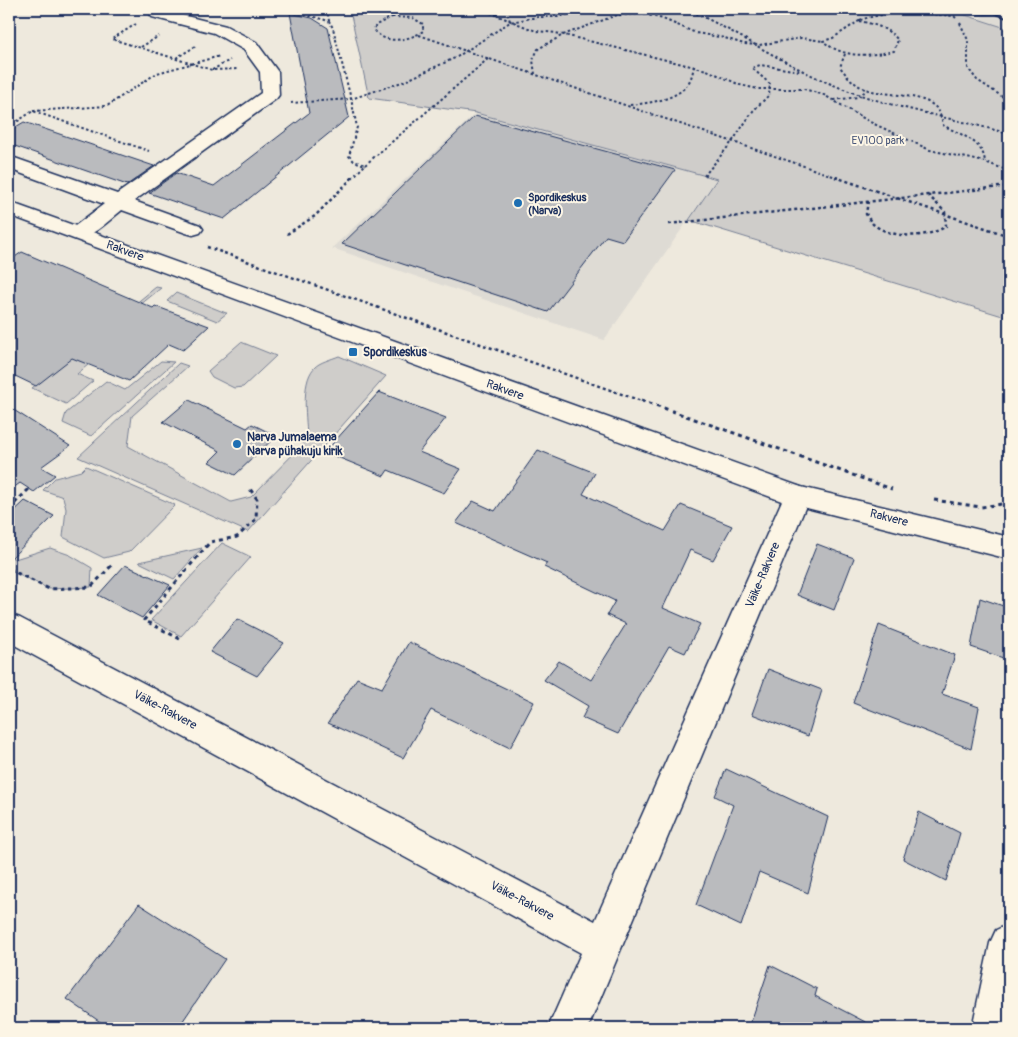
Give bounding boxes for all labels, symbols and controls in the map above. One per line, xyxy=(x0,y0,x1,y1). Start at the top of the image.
park label: EV100 park xyxy=(852,134,905,147)
place label: Spordikeskus (Narva) xyxy=(528,191,587,217)
marker: Spordikeskus (Narva) xyxy=(512,197,524,209)
street label: Rakvere xyxy=(104,237,146,265)
place label: Spordikeskus xyxy=(363,345,427,360)
marker: Spordikeskus xyxy=(347,346,359,358)
street label: Rakvere xyxy=(484,376,526,404)
place label: Narva Jumalaema Narva pühakuju kirik xyxy=(247,430,343,459)
marker: Narva Jumalaema Narva pühakuju kirik xyxy=(231,438,243,450)
street label: Rakvere xyxy=(868,506,910,530)
street label: Väike-Rakvere xyxy=(742,540,784,610)
street label: Väike-Rakvere xyxy=(131,687,199,733)
street label: Väike-Rakvere xyxy=(488,878,556,924)

